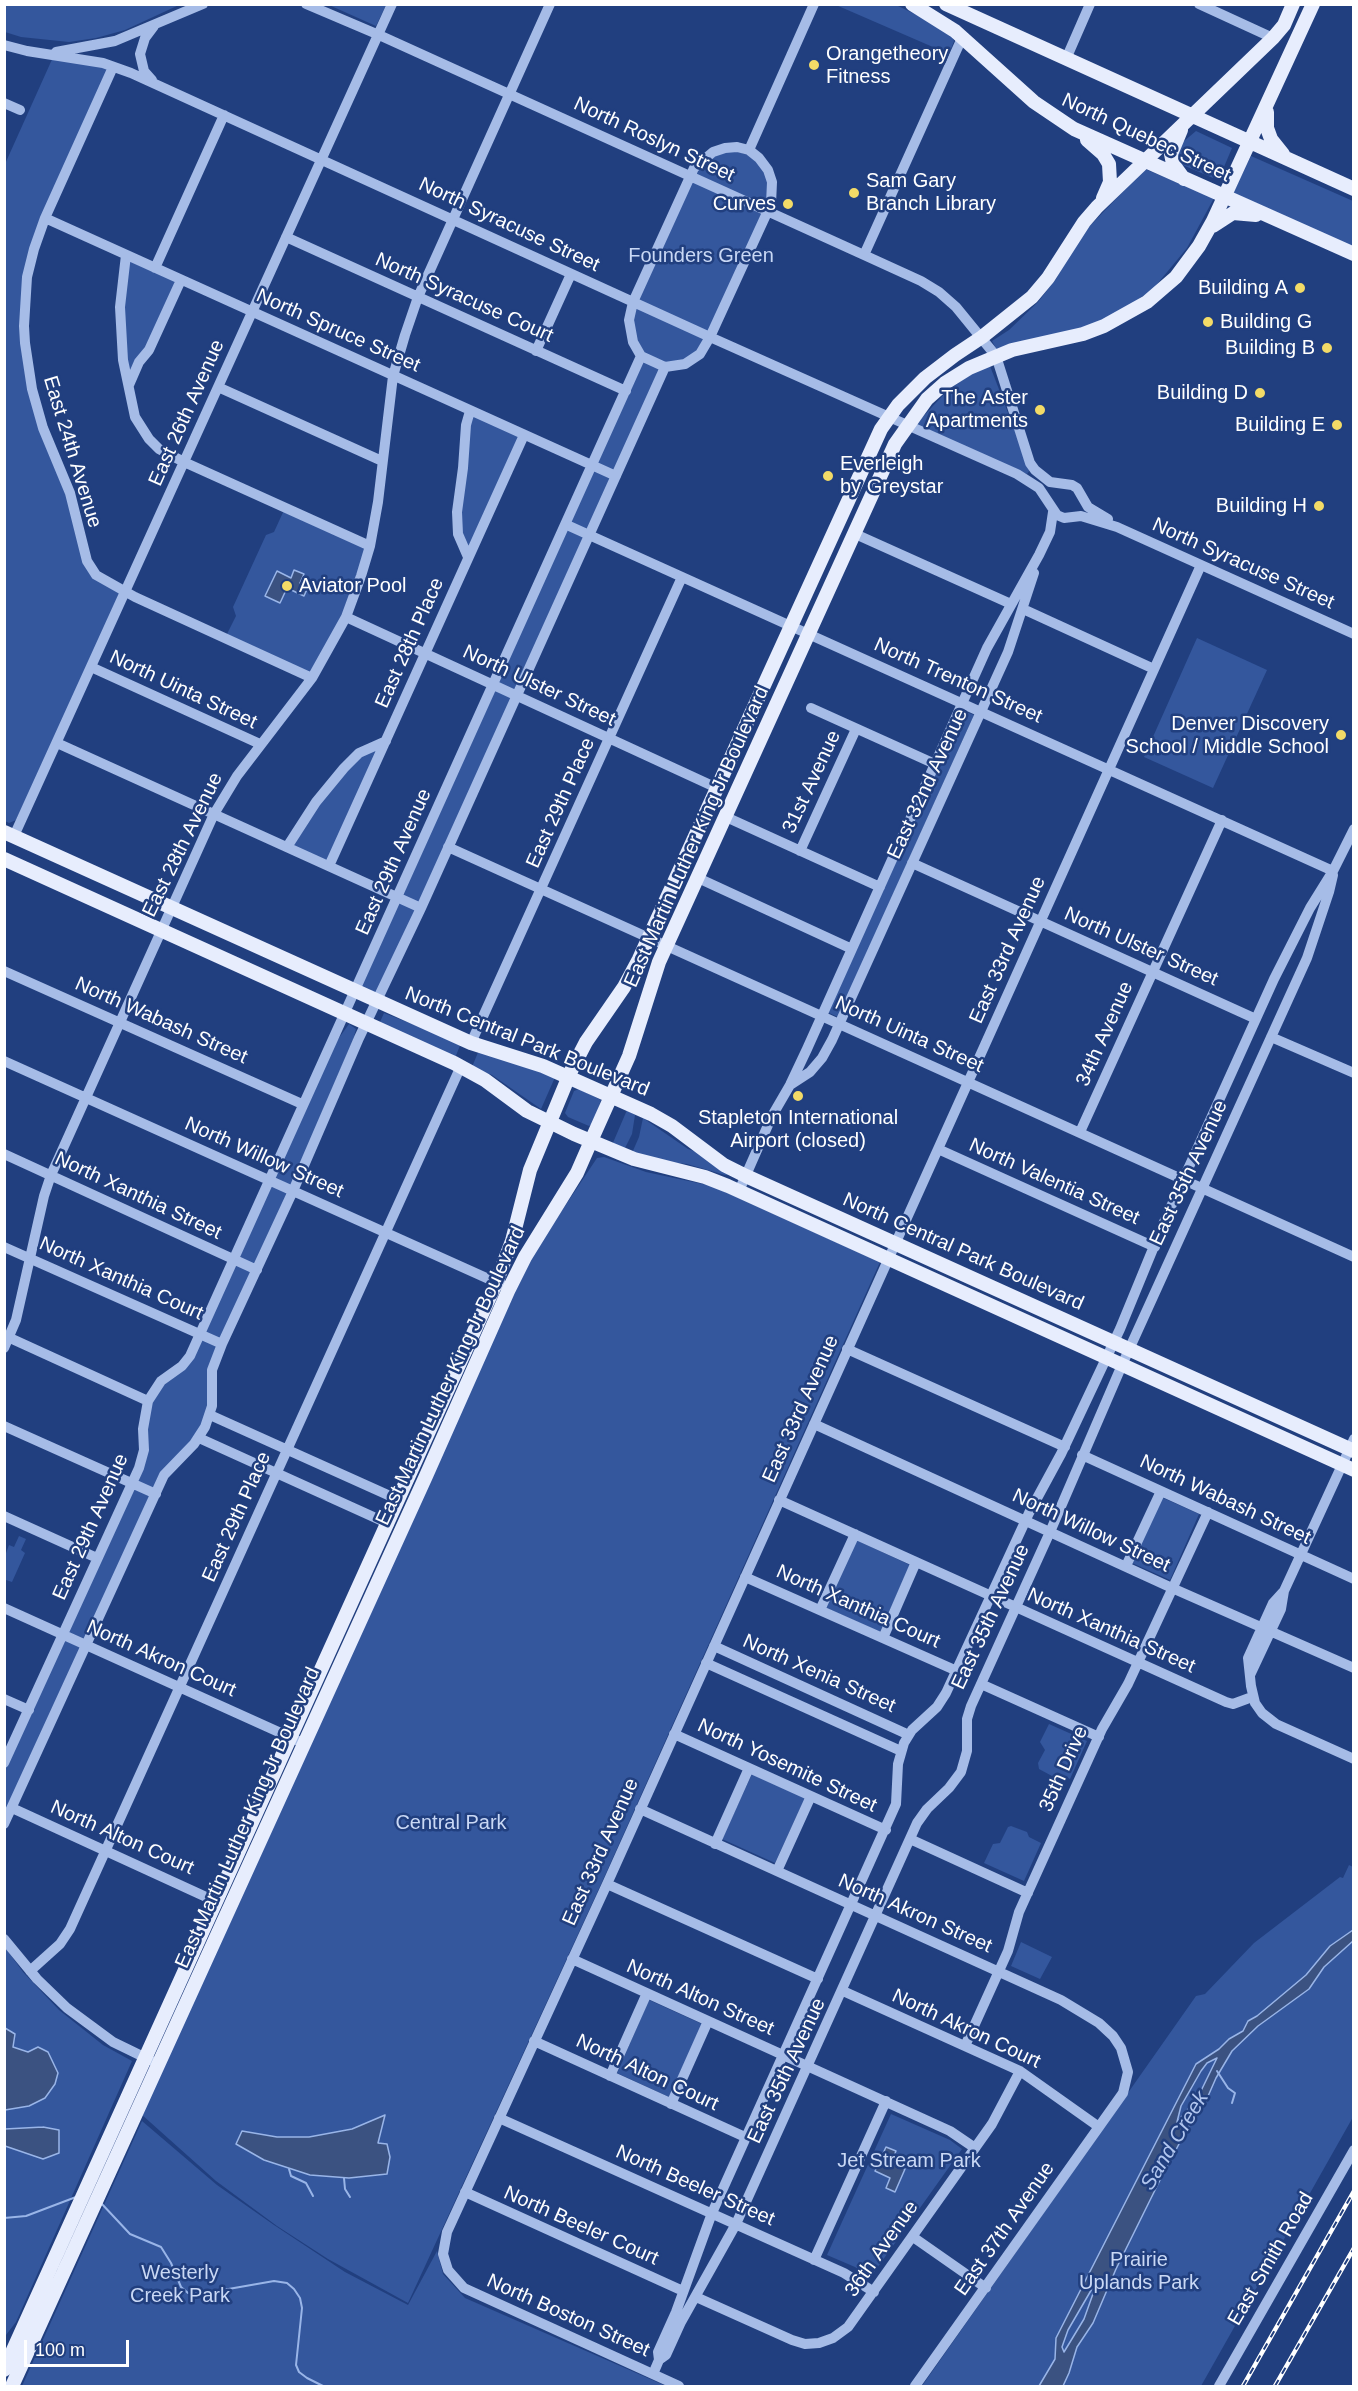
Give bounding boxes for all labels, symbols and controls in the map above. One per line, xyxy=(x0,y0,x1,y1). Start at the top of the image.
place label: Orangetheory Fitness xyxy=(826,42,948,89)
marker: Orangetheory Fitness xyxy=(807,58,821,72)
street label: North Quebec Street xyxy=(1058,88,1234,188)
street label: North Roslyn Street xyxy=(570,92,738,188)
place label: Sam Gary Branch Library xyxy=(866,169,996,216)
street label: North Syracuse Street xyxy=(415,173,603,277)
marker: Sam Gary Branch Library xyxy=(847,186,861,200)
place label: Curves xyxy=(713,192,776,216)
marker: Curves xyxy=(781,197,795,211)
park label: Founders Green xyxy=(628,244,774,268)
street label: North Syracuse Court xyxy=(371,248,557,348)
place label: Building A xyxy=(1198,276,1288,300)
marker: Building A xyxy=(1293,281,1307,295)
street label: North Spruce Street xyxy=(252,284,424,378)
place label: Building G xyxy=(1220,310,1312,334)
marker: Building G xyxy=(1201,315,1215,329)
street label: East 26th Avenue xyxy=(144,336,230,490)
place label: Building B xyxy=(1225,336,1315,360)
marker: Building B xyxy=(1320,341,1334,355)
street label: East 24th Avenue xyxy=(37,373,107,531)
place label: Building D xyxy=(1157,381,1248,405)
place label: The Aster Apartments xyxy=(926,386,1028,433)
marker: Building D xyxy=(1253,386,1267,400)
marker: The Aster Apartments xyxy=(1033,403,1047,417)
place label: Building E xyxy=(1235,413,1325,437)
marker: Building E xyxy=(1330,418,1344,432)
place label: Everleigh by Greystar xyxy=(840,452,943,499)
marker: Everleigh by Greystar xyxy=(821,469,835,483)
place label: Building H xyxy=(1216,494,1307,518)
marker: Building H xyxy=(1312,499,1326,513)
street label: North Syracuse Street xyxy=(1148,513,1338,615)
place label: Aviator Pool xyxy=(299,574,406,598)
street label: East 28th Place xyxy=(371,574,449,712)
marker: Aviator Pool xyxy=(280,579,294,593)
street label: North Trenton Street xyxy=(870,633,1046,729)
street label: North Ulster Street xyxy=(459,640,619,732)
street label: North Uinta Street xyxy=(105,645,261,735)
street label: East Martin Luther King Jr Boulevard xyxy=(620,683,774,991)
street label: East 32nd Avenue xyxy=(883,705,973,863)
place label: Denver Discovery School / Middle School xyxy=(1126,712,1329,759)
street label: 31st Avenue xyxy=(778,727,846,837)
marker: Denver Discovery School / Middle School xyxy=(1334,728,1348,742)
street label: East 29th Place xyxy=(522,734,600,872)
street label: East 28th Avenue xyxy=(138,769,228,921)
street label: East 29th Avenue xyxy=(351,785,437,939)
street label: East 33rd Avenue xyxy=(965,873,1051,1027)
street label: North Ulster Street xyxy=(1060,902,1222,992)
street label: North Wabash Street xyxy=(71,972,251,1070)
street label: 34th Avenue xyxy=(1071,978,1139,1090)
street label: North Central Park Boulevard xyxy=(401,982,653,1102)
street label: North Uinta Street xyxy=(831,991,987,1079)
marker: Stapleton International Airport (closed) xyxy=(791,1089,805,1103)
street label: East 35th Avenue xyxy=(1145,1097,1233,1249)
place label: Stapleton International Airport (closed) xyxy=(698,1106,898,1153)
street label: North Willow Street xyxy=(181,1112,347,1204)
street label: North Valentia Street xyxy=(965,1134,1143,1230)
street label: North Xanthia Street xyxy=(51,1147,225,1245)
street label: North Central Park Boulevard xyxy=(839,1188,1087,1316)
street label: East Martin Luther King Jr Boulevard xyxy=(371,1223,531,1529)
street label: North Xanthia Court xyxy=(35,1232,207,1326)
street label: East 33rd Avenue xyxy=(758,1332,844,1486)
street label: East 29th Place xyxy=(198,1448,276,1586)
street label: East 29th Avenue xyxy=(48,1450,134,1604)
street label: North Wabash Street xyxy=(1136,1450,1314,1550)
street label: North Willow Street xyxy=(1008,1484,1174,1578)
street label: East 35th Avenue xyxy=(947,1541,1035,1693)
street label: North Xanthia Court xyxy=(772,1560,944,1654)
street label: North Xanthia Street xyxy=(1023,1583,1199,1679)
street label: North Akron Court xyxy=(83,1615,239,1703)
street label: North Xenia Street xyxy=(739,1630,899,1718)
street label: East Martin Luther King Jr Boulevard xyxy=(171,1664,325,1972)
street label: North Yosemite Street xyxy=(694,1714,880,1818)
street label: 35th Drive xyxy=(1034,1722,1094,1816)
street label: East 33rd Avenue xyxy=(558,1775,644,1929)
street label: North Alton Court xyxy=(47,1796,197,1880)
park label: Central Park xyxy=(395,1811,507,1835)
street label: North Akron Street xyxy=(834,1869,996,1959)
street label: North Alton Street xyxy=(623,1955,777,2041)
street label: North Akron Court xyxy=(888,1984,1044,2074)
street label: East 35th Avenue xyxy=(743,1995,831,2147)
street label: North Alton Court xyxy=(572,2029,722,2117)
water label: Sand Creek xyxy=(1136,2087,1214,2195)
street label: North Beeler Street xyxy=(612,2140,778,2232)
park label: Jet Stream Park xyxy=(837,2149,981,2173)
street label: East 37th Avenue xyxy=(950,2158,1060,2300)
street label: North Beeler Court xyxy=(500,2181,662,2271)
street label: East Smith Road xyxy=(1223,2188,1319,2330)
street label: 36th Avenue xyxy=(840,2196,924,2302)
park label: Prairie Uplands Park xyxy=(1079,2248,1199,2295)
park label: Westerly Creek Park xyxy=(130,2261,230,2308)
street label: North Boston Street xyxy=(483,2269,653,2363)
scale bar xyxy=(27,2328,132,2366)
text: 100 m xyxy=(35,2340,85,2360)

